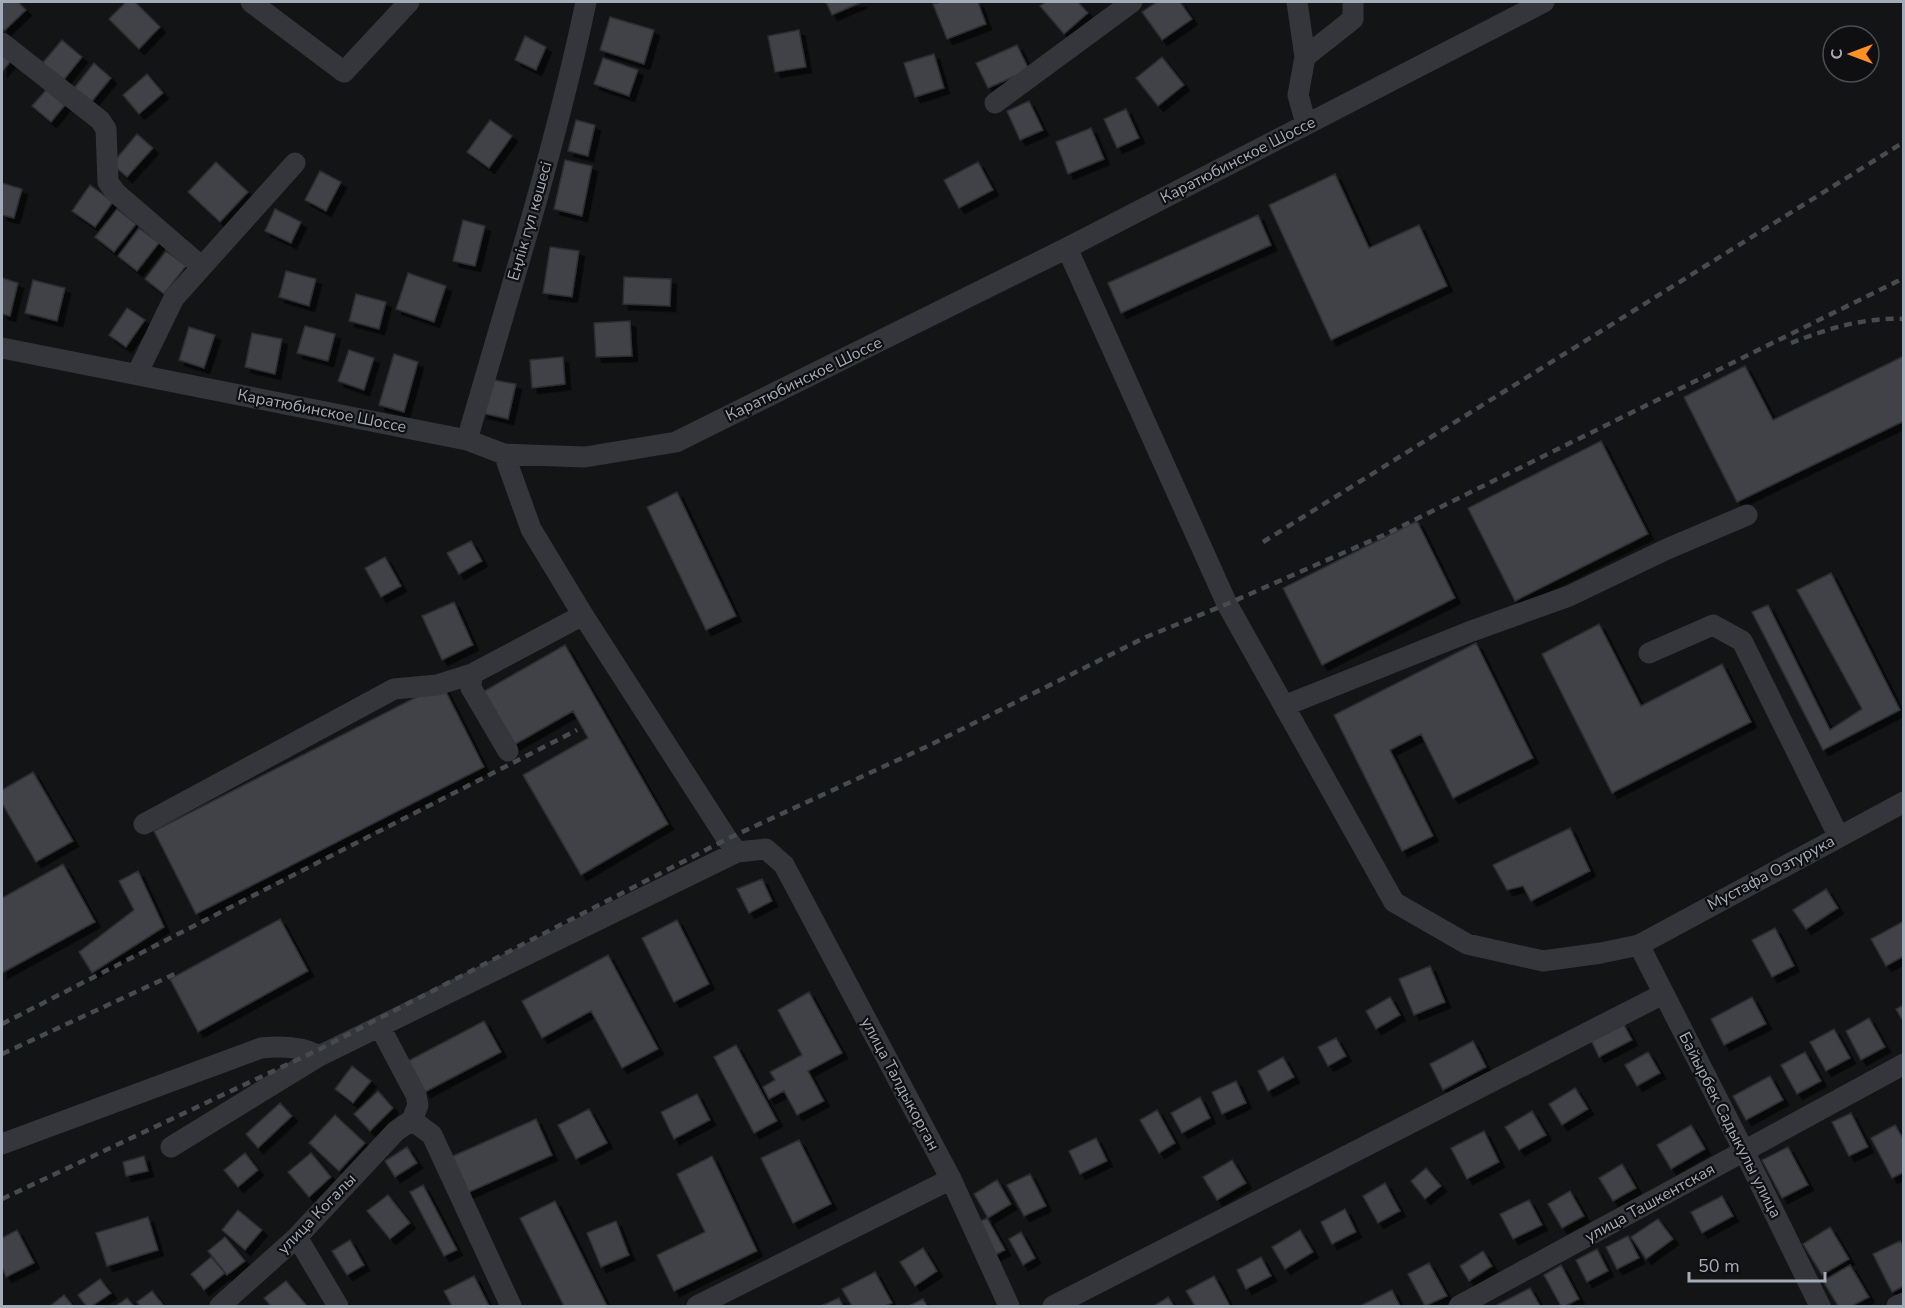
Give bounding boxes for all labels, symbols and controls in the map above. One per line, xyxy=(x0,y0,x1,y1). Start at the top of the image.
north arrow xyxy=(1821,24,1881,84)
text: С xyxy=(1826,48,1848,59)
street label: Каратюбинское Шоссе xyxy=(1156,111,1320,209)
street label: Еңлік гүл көшесі xyxy=(502,159,558,283)
street label: Каратюбинское Шоссе xyxy=(722,331,886,427)
street label: Каратюбинское Шоссе xyxy=(236,384,408,438)
street label: Мустафа Озтурука xyxy=(1703,830,1839,916)
street label: улица Талдыкорган xyxy=(856,1013,944,1155)
street label: Байырбек Садыкулы улица xyxy=(1673,1028,1787,1222)
street label: улица Ташкентская xyxy=(1581,1158,1719,1248)
street label: улица Когалы xyxy=(273,1169,361,1259)
scale bar xyxy=(1689,1245,1826,1283)
text: 50 m xyxy=(1698,1254,1740,1278)

